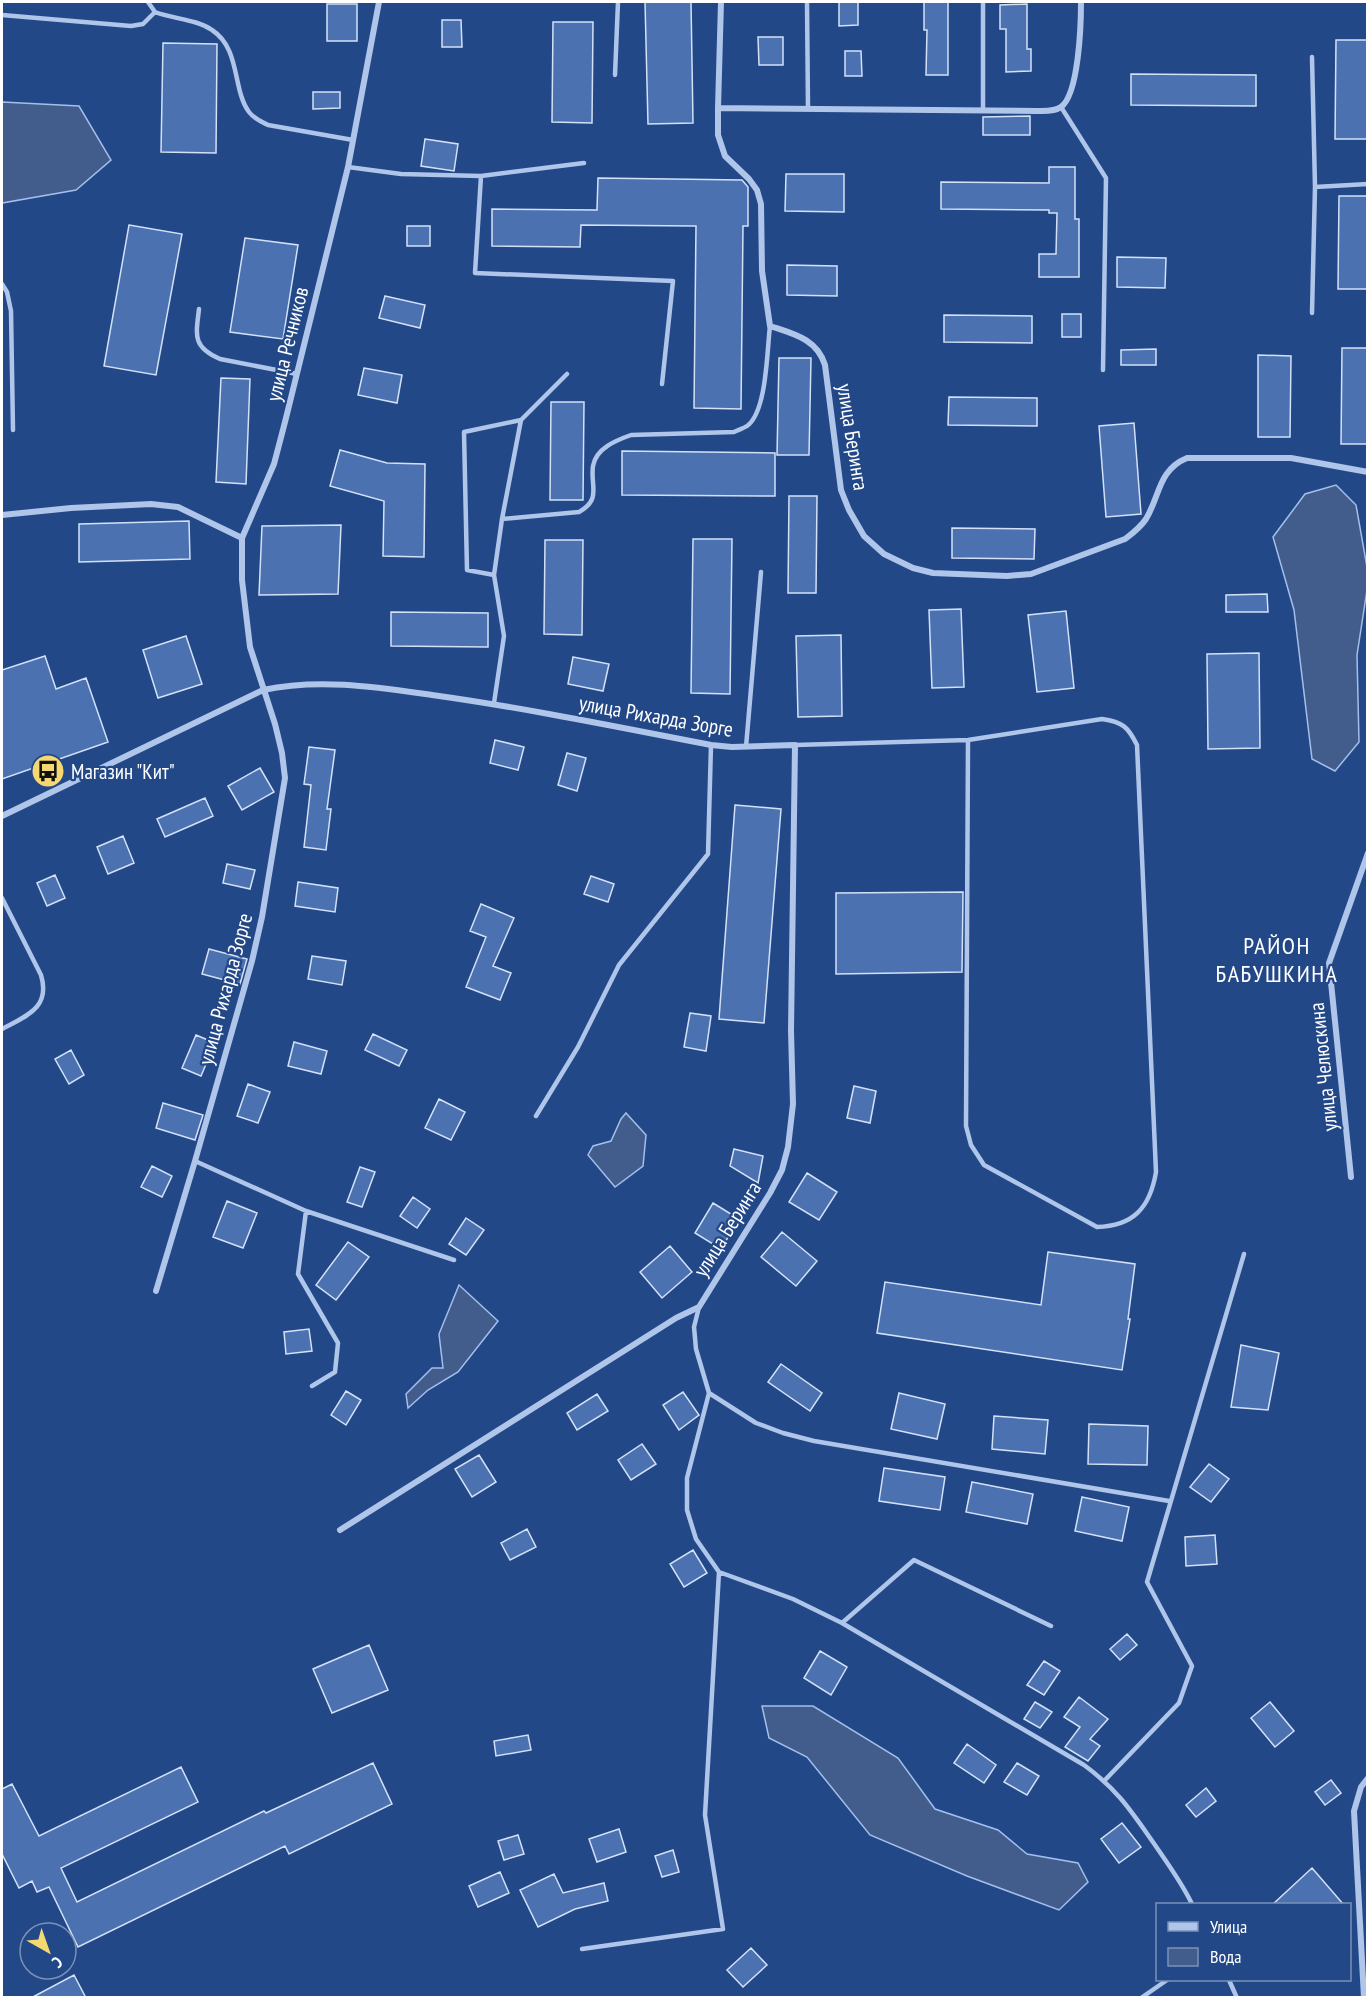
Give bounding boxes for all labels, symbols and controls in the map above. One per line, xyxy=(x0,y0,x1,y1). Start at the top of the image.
street label: улица Речников xyxy=(260,284,314,404)
street label: улица Беринга xyxy=(831,382,875,492)
street label: улица Рихарда Зорге xyxy=(577,689,735,743)
bus stop icon: Магазин "Кит" xyxy=(30,753,66,789)
place label: Магазин "Кит" xyxy=(71,758,175,785)
street label: улица Рихарда Зорге xyxy=(192,910,258,1068)
district label: РАЙОН БАБУШКИНА xyxy=(1216,930,1338,989)
street label: улица Челюскина xyxy=(1303,1001,1343,1133)
street label: улица Беринга xyxy=(687,1176,767,1282)
legend xyxy=(1156,1903,1351,1981)
text: Улица xyxy=(1210,1915,1247,1938)
north arrow xyxy=(18,1921,78,1981)
text: Вода xyxy=(1210,1945,1241,1968)
text: С xyxy=(48,1952,67,1973)

